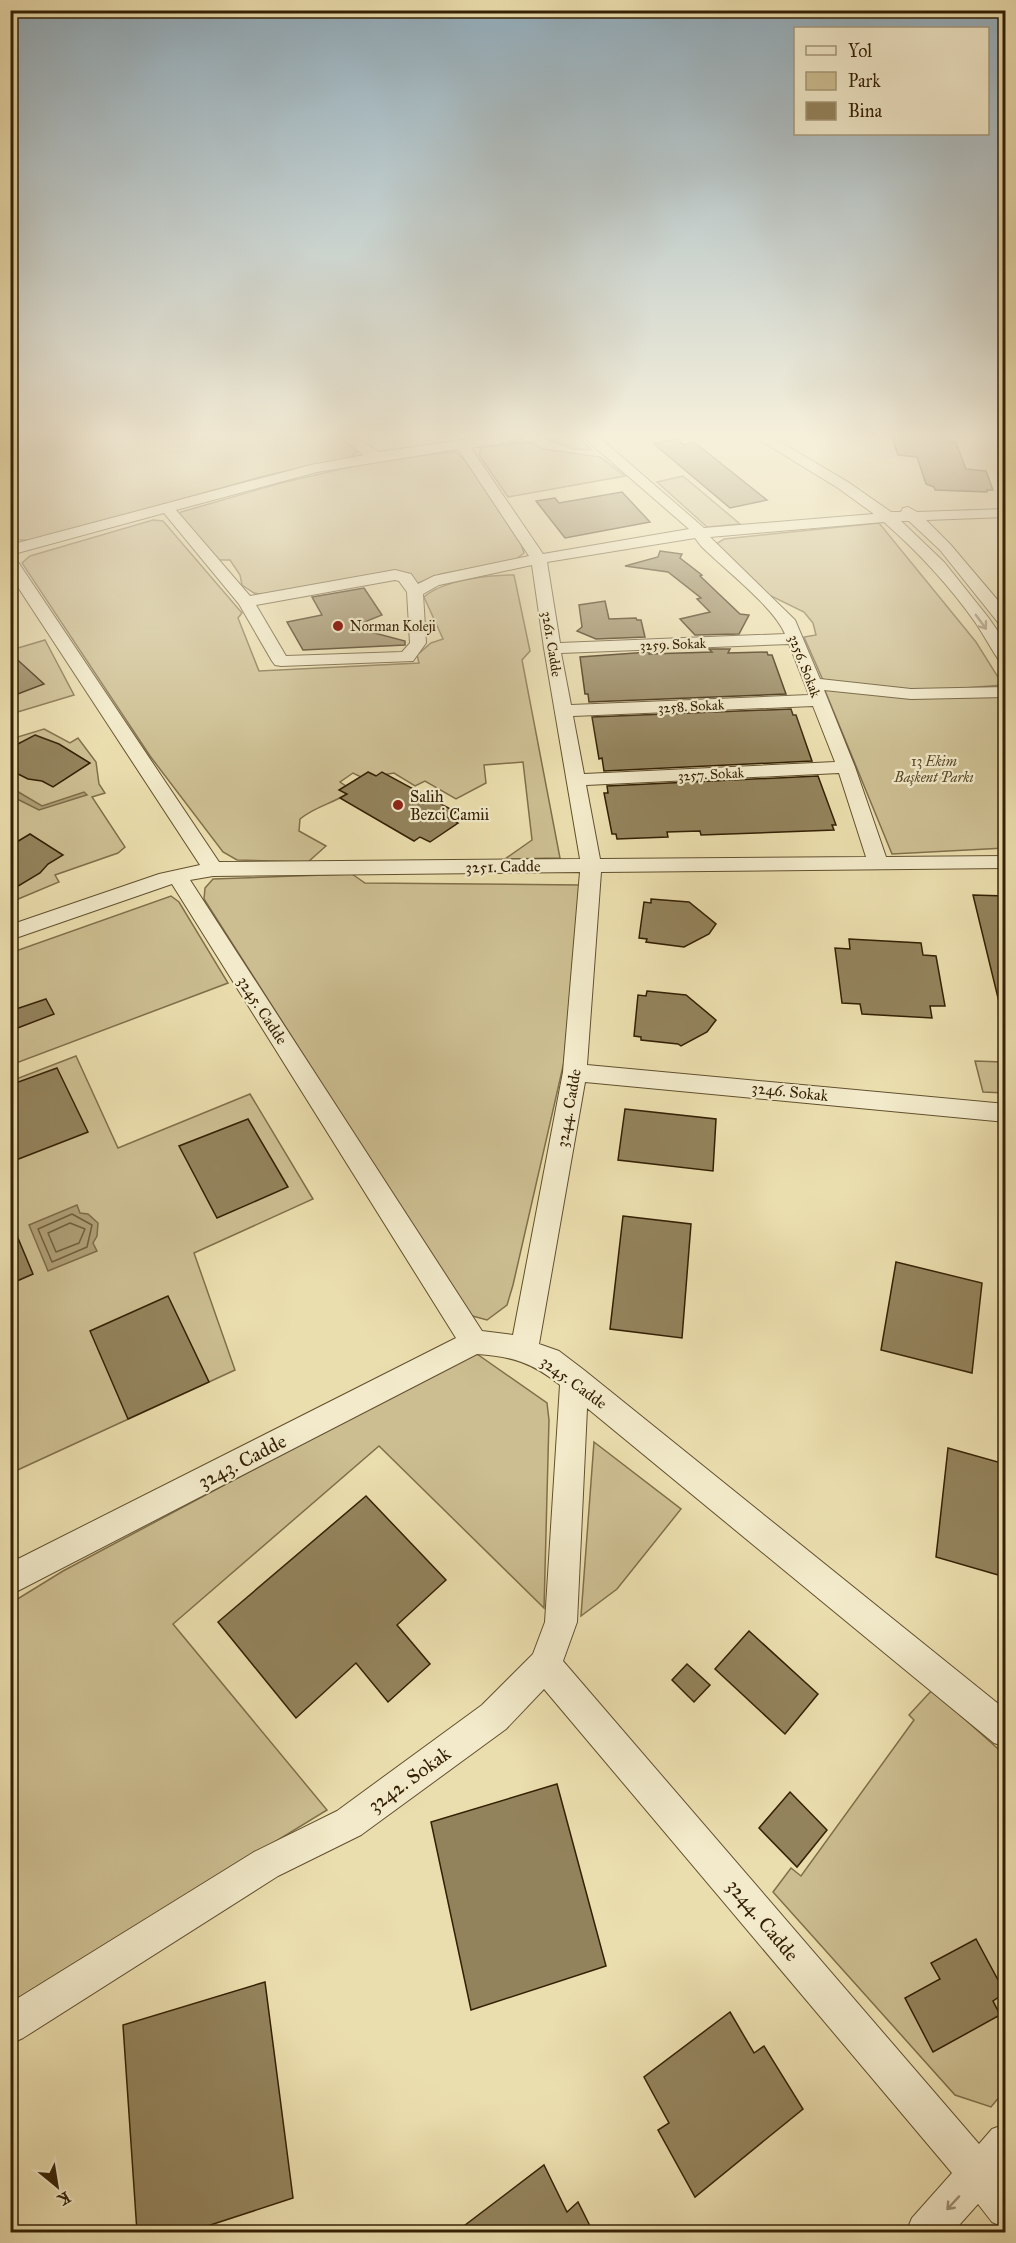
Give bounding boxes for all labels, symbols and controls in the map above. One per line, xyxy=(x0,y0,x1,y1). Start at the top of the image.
legend xyxy=(794,27,989,135)
text: Yol xyxy=(848,40,872,62)
text: Park xyxy=(848,70,881,92)
text: Bina xyxy=(848,100,883,122)
street label: 3261. Cadde xyxy=(538,610,565,678)
one-way arrow xyxy=(975,613,987,629)
place label: Norman Koleji xyxy=(350,618,436,635)
marker: Norman Koleji xyxy=(331,619,345,633)
street label: 3256. Sokak xyxy=(785,632,824,701)
street label: 3259. Sokak xyxy=(640,635,707,654)
street label: 3258. Sokak xyxy=(657,696,725,717)
park label: 13 Ekim Başkent Parkı xyxy=(893,753,974,786)
street label: 3257. Sokak xyxy=(678,764,745,785)
place label: Salih Bezci Camii xyxy=(410,787,490,824)
marker: Salih Bezci Camii xyxy=(391,798,405,812)
street label: 3251. Cadde xyxy=(465,856,541,877)
street label: 3245. Cadde xyxy=(234,973,292,1048)
street label: 3244. Cadde xyxy=(552,1067,585,1149)
street label: 3246. Sokak xyxy=(751,1078,830,1105)
street label: 3245. Cadde xyxy=(537,1352,611,1413)
street label: 3243. Cadde xyxy=(194,1429,290,1493)
street label: 3242. Sokak xyxy=(363,1741,456,1817)
street label: 3244. Cadde xyxy=(722,1874,804,1966)
north arrow xyxy=(27,2156,87,2216)
text: K xyxy=(54,2187,74,2210)
one-way arrow xyxy=(946,2196,961,2211)

